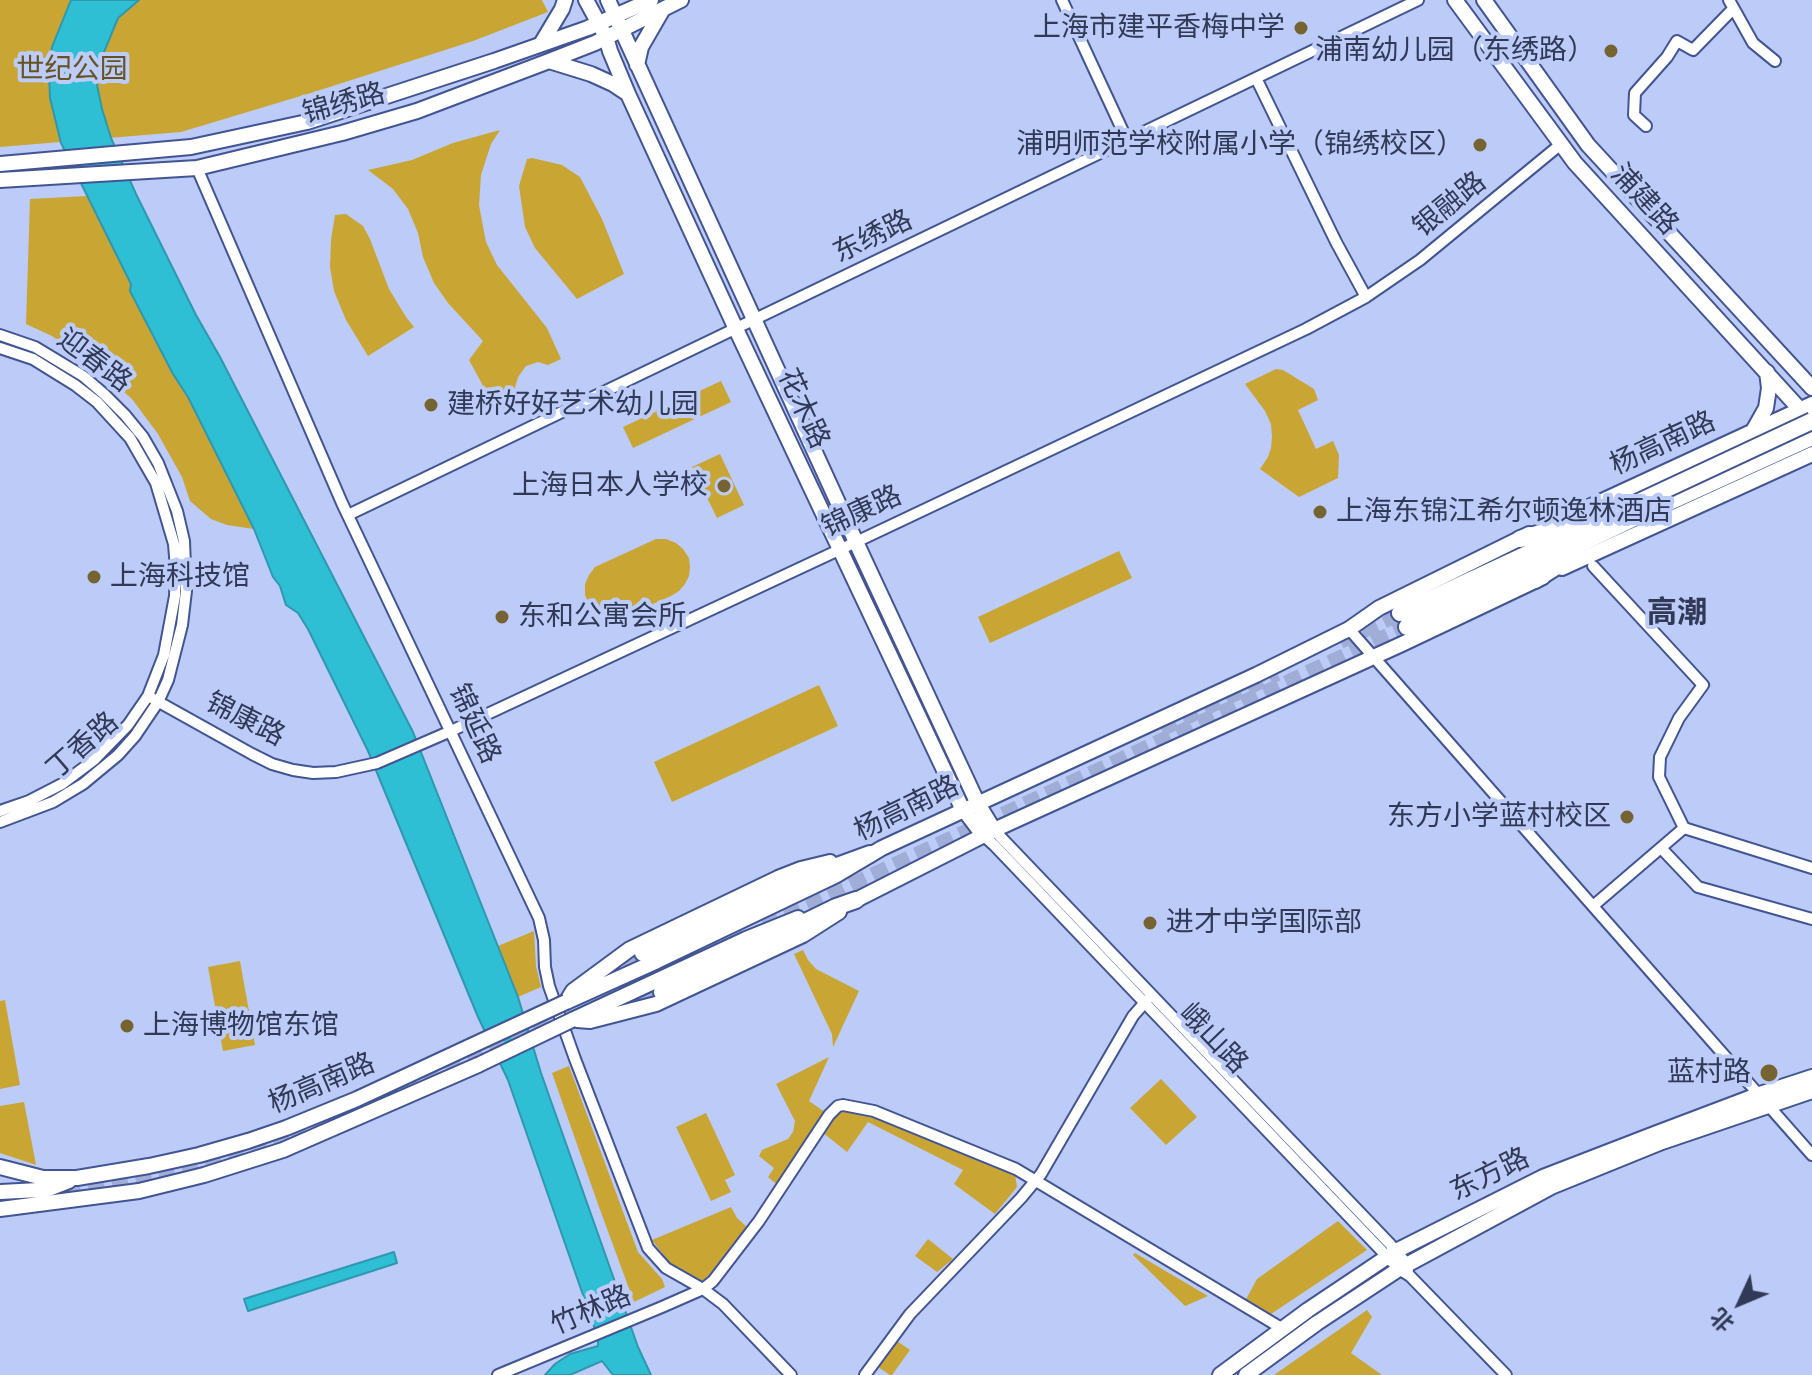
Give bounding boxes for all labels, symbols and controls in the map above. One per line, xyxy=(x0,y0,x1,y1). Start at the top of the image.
place label: 上海市建平香梅中学 xyxy=(1033,11,1285,45)
marker: 上海市建平香梅中学 xyxy=(1292,19,1310,37)
place label: 浦南幼儿园（东绣路） xyxy=(1315,34,1595,68)
marker: 浦南幼儿园（东绣路） xyxy=(1602,42,1620,60)
park label: 世纪公园 xyxy=(16,53,128,87)
street label: 锦绣路 xyxy=(299,77,389,131)
place label: 浦明师范学校附属小学（锦绣校区） xyxy=(1016,128,1464,162)
marker: 浦明师范学校附属小学（锦绣校区） xyxy=(1471,136,1489,154)
street label: 浦建路 xyxy=(1603,158,1685,242)
street label: 银融路 xyxy=(1407,166,1493,244)
street label: 东绣路 xyxy=(828,203,918,271)
street label: 迎春路 xyxy=(50,322,138,400)
street label: 花木路 xyxy=(770,364,836,454)
place label: 建桥好好艺术幼儿园 xyxy=(447,388,699,422)
marker: 建桥好好艺术幼儿园 xyxy=(422,396,440,414)
street label: 杨高南路 xyxy=(1605,405,1721,483)
place label: 上海日本人学校 xyxy=(512,469,708,503)
marker: 上海日本人学校 xyxy=(715,477,733,495)
street label: 锦康路 xyxy=(817,479,907,545)
place label: 上海东锦江希尔顿逸林酒店 xyxy=(1336,495,1672,529)
marker: 上海东锦江希尔顿逸林酒店 xyxy=(1311,503,1329,521)
place label: 上海科技馆 xyxy=(110,560,250,594)
marker: 上海科技馆 xyxy=(85,568,103,586)
district label: 高潮 xyxy=(1647,596,1707,632)
place label: 东和公寓会所 xyxy=(518,600,686,634)
marker: 东和公寓会所 xyxy=(493,608,511,626)
street label: 锦延路 xyxy=(441,679,507,769)
street label: 锦康路 xyxy=(200,686,290,754)
street label: 丁香路 xyxy=(40,706,126,786)
street label: 杨高南路 xyxy=(849,769,965,849)
place label: 东方小学蓝村校区 xyxy=(1387,800,1611,834)
marker: 东方小学蓝村校区 xyxy=(1618,808,1636,826)
place label: 进才中学国际部 xyxy=(1166,906,1362,940)
marker: 进才中学国际部 xyxy=(1141,914,1159,932)
street label: 峨山路 xyxy=(1172,997,1254,1081)
place label: 上海博物馆东馆 xyxy=(143,1009,339,1043)
marker: 上海博物馆东馆 xyxy=(118,1017,136,1035)
street label: 杨高南路 xyxy=(264,1047,380,1121)
place label: 蓝村路 xyxy=(1667,1056,1751,1090)
marker: 蓝村路 xyxy=(1758,1062,1780,1084)
street label: 东方路 xyxy=(1445,1141,1535,1209)
north arrow xyxy=(1700,1263,1780,1343)
street label: 竹林路 xyxy=(546,1279,636,1343)
text: 北 xyxy=(1705,1303,1740,1337)

